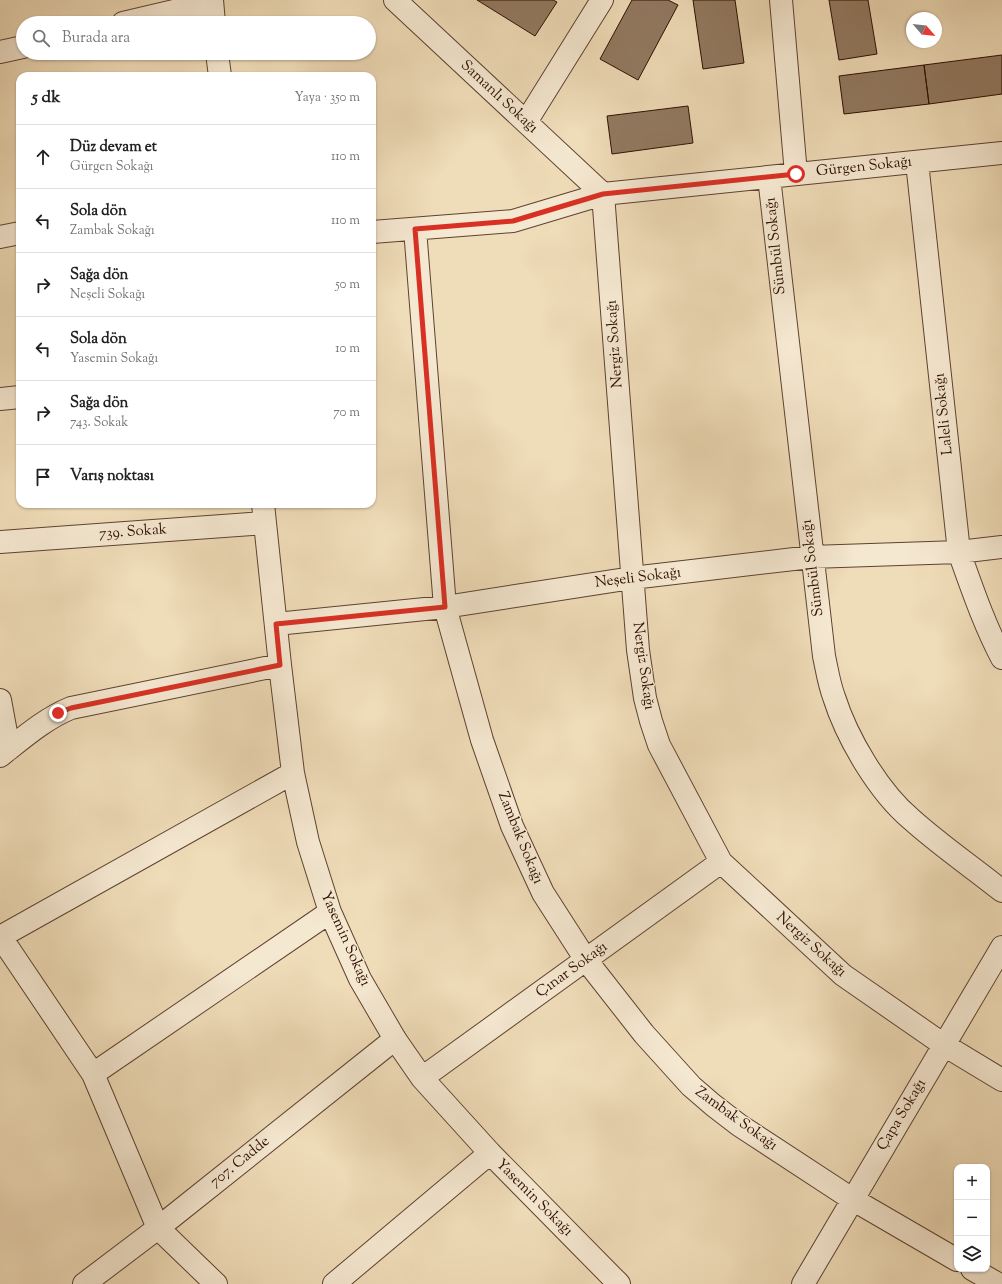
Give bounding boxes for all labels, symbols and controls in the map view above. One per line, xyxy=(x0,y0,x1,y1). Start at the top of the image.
north arrow xyxy=(906,12,942,48)
search box xyxy=(16,16,376,60)
icon: search xyxy=(30,27,52,49)
text: Burada ara xyxy=(62,28,130,49)
street label: Samanlı Sokağı xyxy=(456,55,542,139)
text: 5 dk xyxy=(32,86,60,110)
text: Yaya · 350 m xyxy=(294,89,360,107)
text: Düz devam et xyxy=(70,137,157,158)
icon: ahead xyxy=(32,146,54,168)
text: 110 m xyxy=(331,148,360,166)
street label: Gürgen Sokağı xyxy=(815,152,913,182)
text: Gürgen Sokağı xyxy=(70,158,154,176)
route start xyxy=(787,165,805,183)
street label: Sümbül Sokağı xyxy=(760,196,792,296)
text: Sola dön xyxy=(70,201,127,222)
icon: left xyxy=(32,210,54,232)
text: 110 m xyxy=(331,212,360,230)
text: Zambak Sokağı xyxy=(70,222,155,240)
text: Sağa dön xyxy=(70,265,128,286)
icon: right xyxy=(32,274,54,296)
text: 50 m xyxy=(335,276,360,294)
text: Neşeli Sokağı xyxy=(70,286,145,304)
street label: Nergiz Sokağı xyxy=(601,299,629,389)
text: Sola dön xyxy=(70,329,127,350)
icon: left xyxy=(32,338,54,360)
text: 10 m xyxy=(335,340,360,358)
text: Yasemin Sokağı xyxy=(70,350,158,368)
street label: Laleli Sokağı xyxy=(929,372,959,456)
text: Sağa dön xyxy=(70,393,128,414)
icon: right xyxy=(32,402,54,424)
text: 70 m xyxy=(333,404,360,422)
text: 743. Sokak xyxy=(70,414,128,432)
icon: arrive xyxy=(32,466,54,488)
text: Varış noktası xyxy=(70,466,154,487)
street label: Sümbül Sokağı xyxy=(797,518,829,618)
street label: 739. Sokak xyxy=(98,519,168,545)
street label: Neşeli Sokağı xyxy=(594,562,682,594)
street label: Nergiz Sokağı xyxy=(626,621,660,711)
route end xyxy=(49,704,67,722)
street label: Zambak Sokağı xyxy=(492,789,548,887)
street label: Yasemin Sokağı xyxy=(315,888,375,990)
street label: Nergiz Sokağı xyxy=(771,908,851,982)
street label: Çınar Sokağı xyxy=(532,937,612,1003)
street label: Çapa Sokağı xyxy=(872,1075,932,1155)
street label: Zambak Sokağı xyxy=(690,1082,782,1156)
street label: 707. Cadde xyxy=(206,1131,274,1193)
street label: Yasemin Sokağı xyxy=(491,1155,577,1241)
map controls xyxy=(954,1164,990,1272)
button: + xyxy=(954,1164,990,1200)
button: − xyxy=(954,1200,990,1236)
button: layers xyxy=(954,1236,990,1272)

